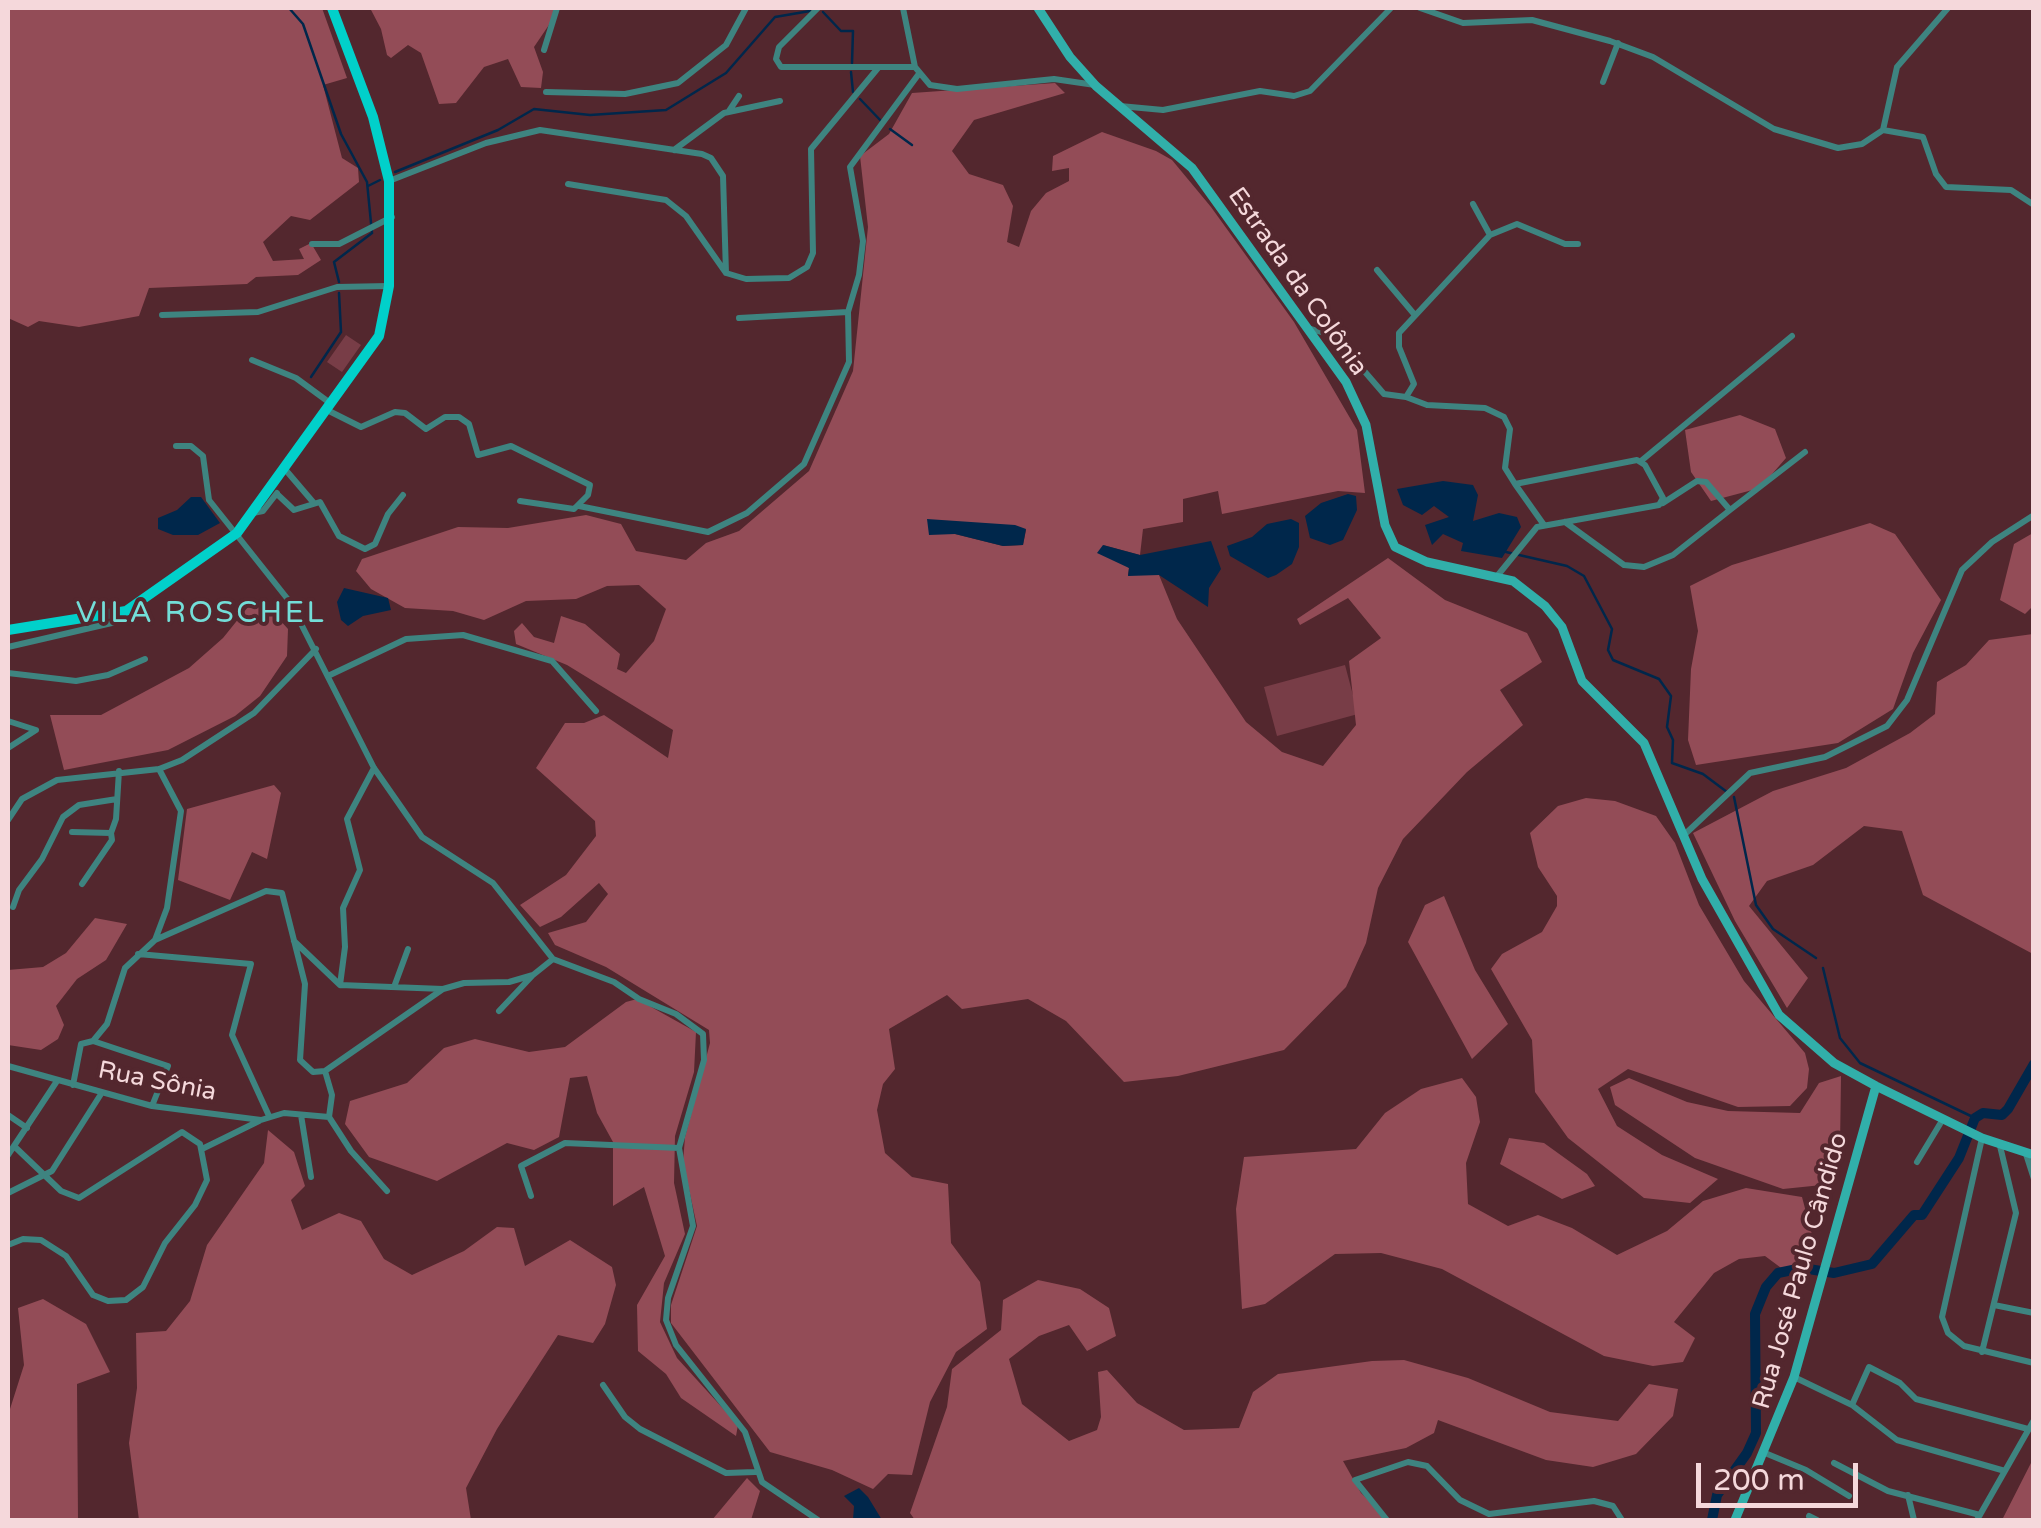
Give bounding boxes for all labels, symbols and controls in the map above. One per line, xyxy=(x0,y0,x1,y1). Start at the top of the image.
street label: Estrada da Colônia xyxy=(1221,182,1373,382)
district label: VILA ROSCHEL xyxy=(76,596,326,632)
street label: Rua Sônia xyxy=(95,1056,219,1108)
street label: Rua José Paulo Cândido xyxy=(1747,1129,1855,1413)
scale bar xyxy=(1701,1443,1864,1505)
text: 200 m xyxy=(1713,1462,1805,1499)

